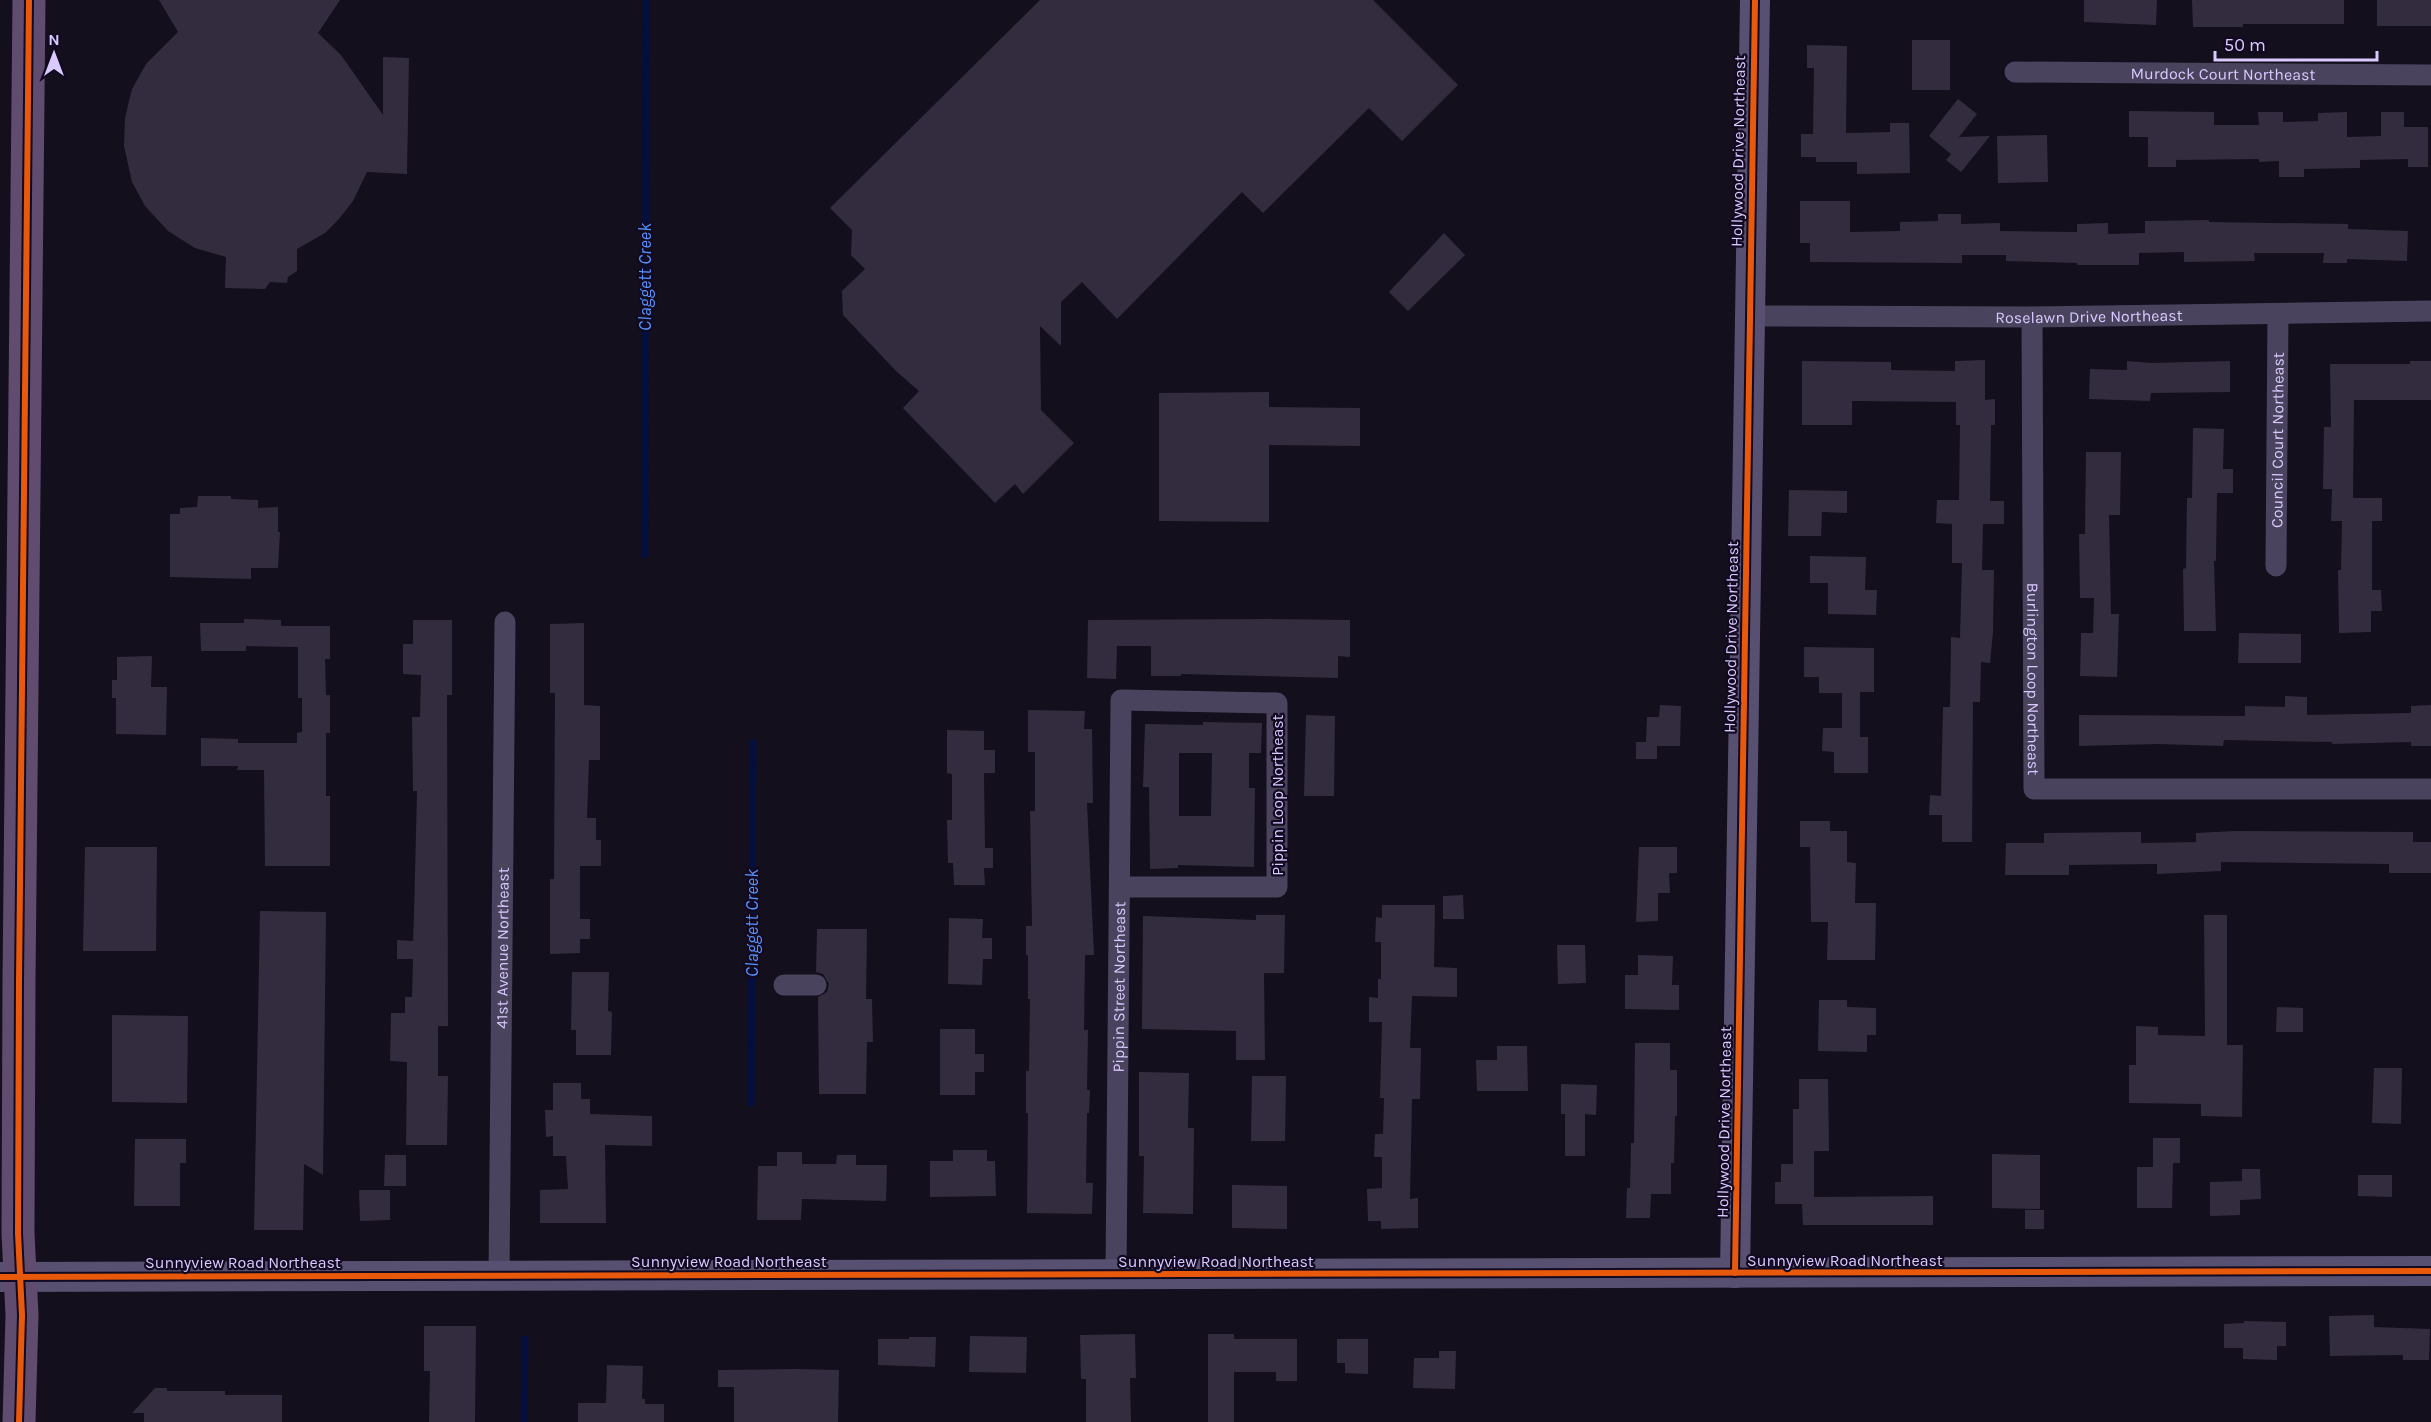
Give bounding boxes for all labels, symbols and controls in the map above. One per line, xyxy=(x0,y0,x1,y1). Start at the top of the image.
north arrow xyxy=(24,24,84,84)
scale bar xyxy=(2215,24,2377,62)
text: N xyxy=(48,30,60,49)
text: 50 m xyxy=(2224,34,2266,56)
street label: Hollywood Drive Northeast xyxy=(1727,55,1749,247)
street label: Murdock Court Northeast xyxy=(2130,63,2316,84)
water label: Claggett Creek xyxy=(634,222,656,331)
street label: Roselawn Drive Northeast xyxy=(1995,305,2183,327)
street label: Council Court Northeast xyxy=(2267,352,2287,528)
street label: Hollywood Drive Northeast xyxy=(1720,541,1742,733)
street label: Burlington Loop Northeast xyxy=(2024,583,2043,775)
street label: Pippin Loop Northeast xyxy=(1268,714,1287,876)
street label: 41st Avenue Northeast xyxy=(492,867,512,1029)
water label: Claggett Creek xyxy=(741,868,763,977)
street label: Pippin Street Northeast xyxy=(1108,901,1129,1073)
street label: Hollywood Drive Northeast xyxy=(1713,1026,1735,1218)
street label: Sunnyview Road Northeast xyxy=(1747,1251,1943,1270)
street label: Sunnyview Road Northeast xyxy=(631,1252,827,1271)
street label: Sunnyview Road Northeast xyxy=(1118,1252,1314,1271)
street label: Sunnyview Road Northeast xyxy=(145,1253,341,1272)

